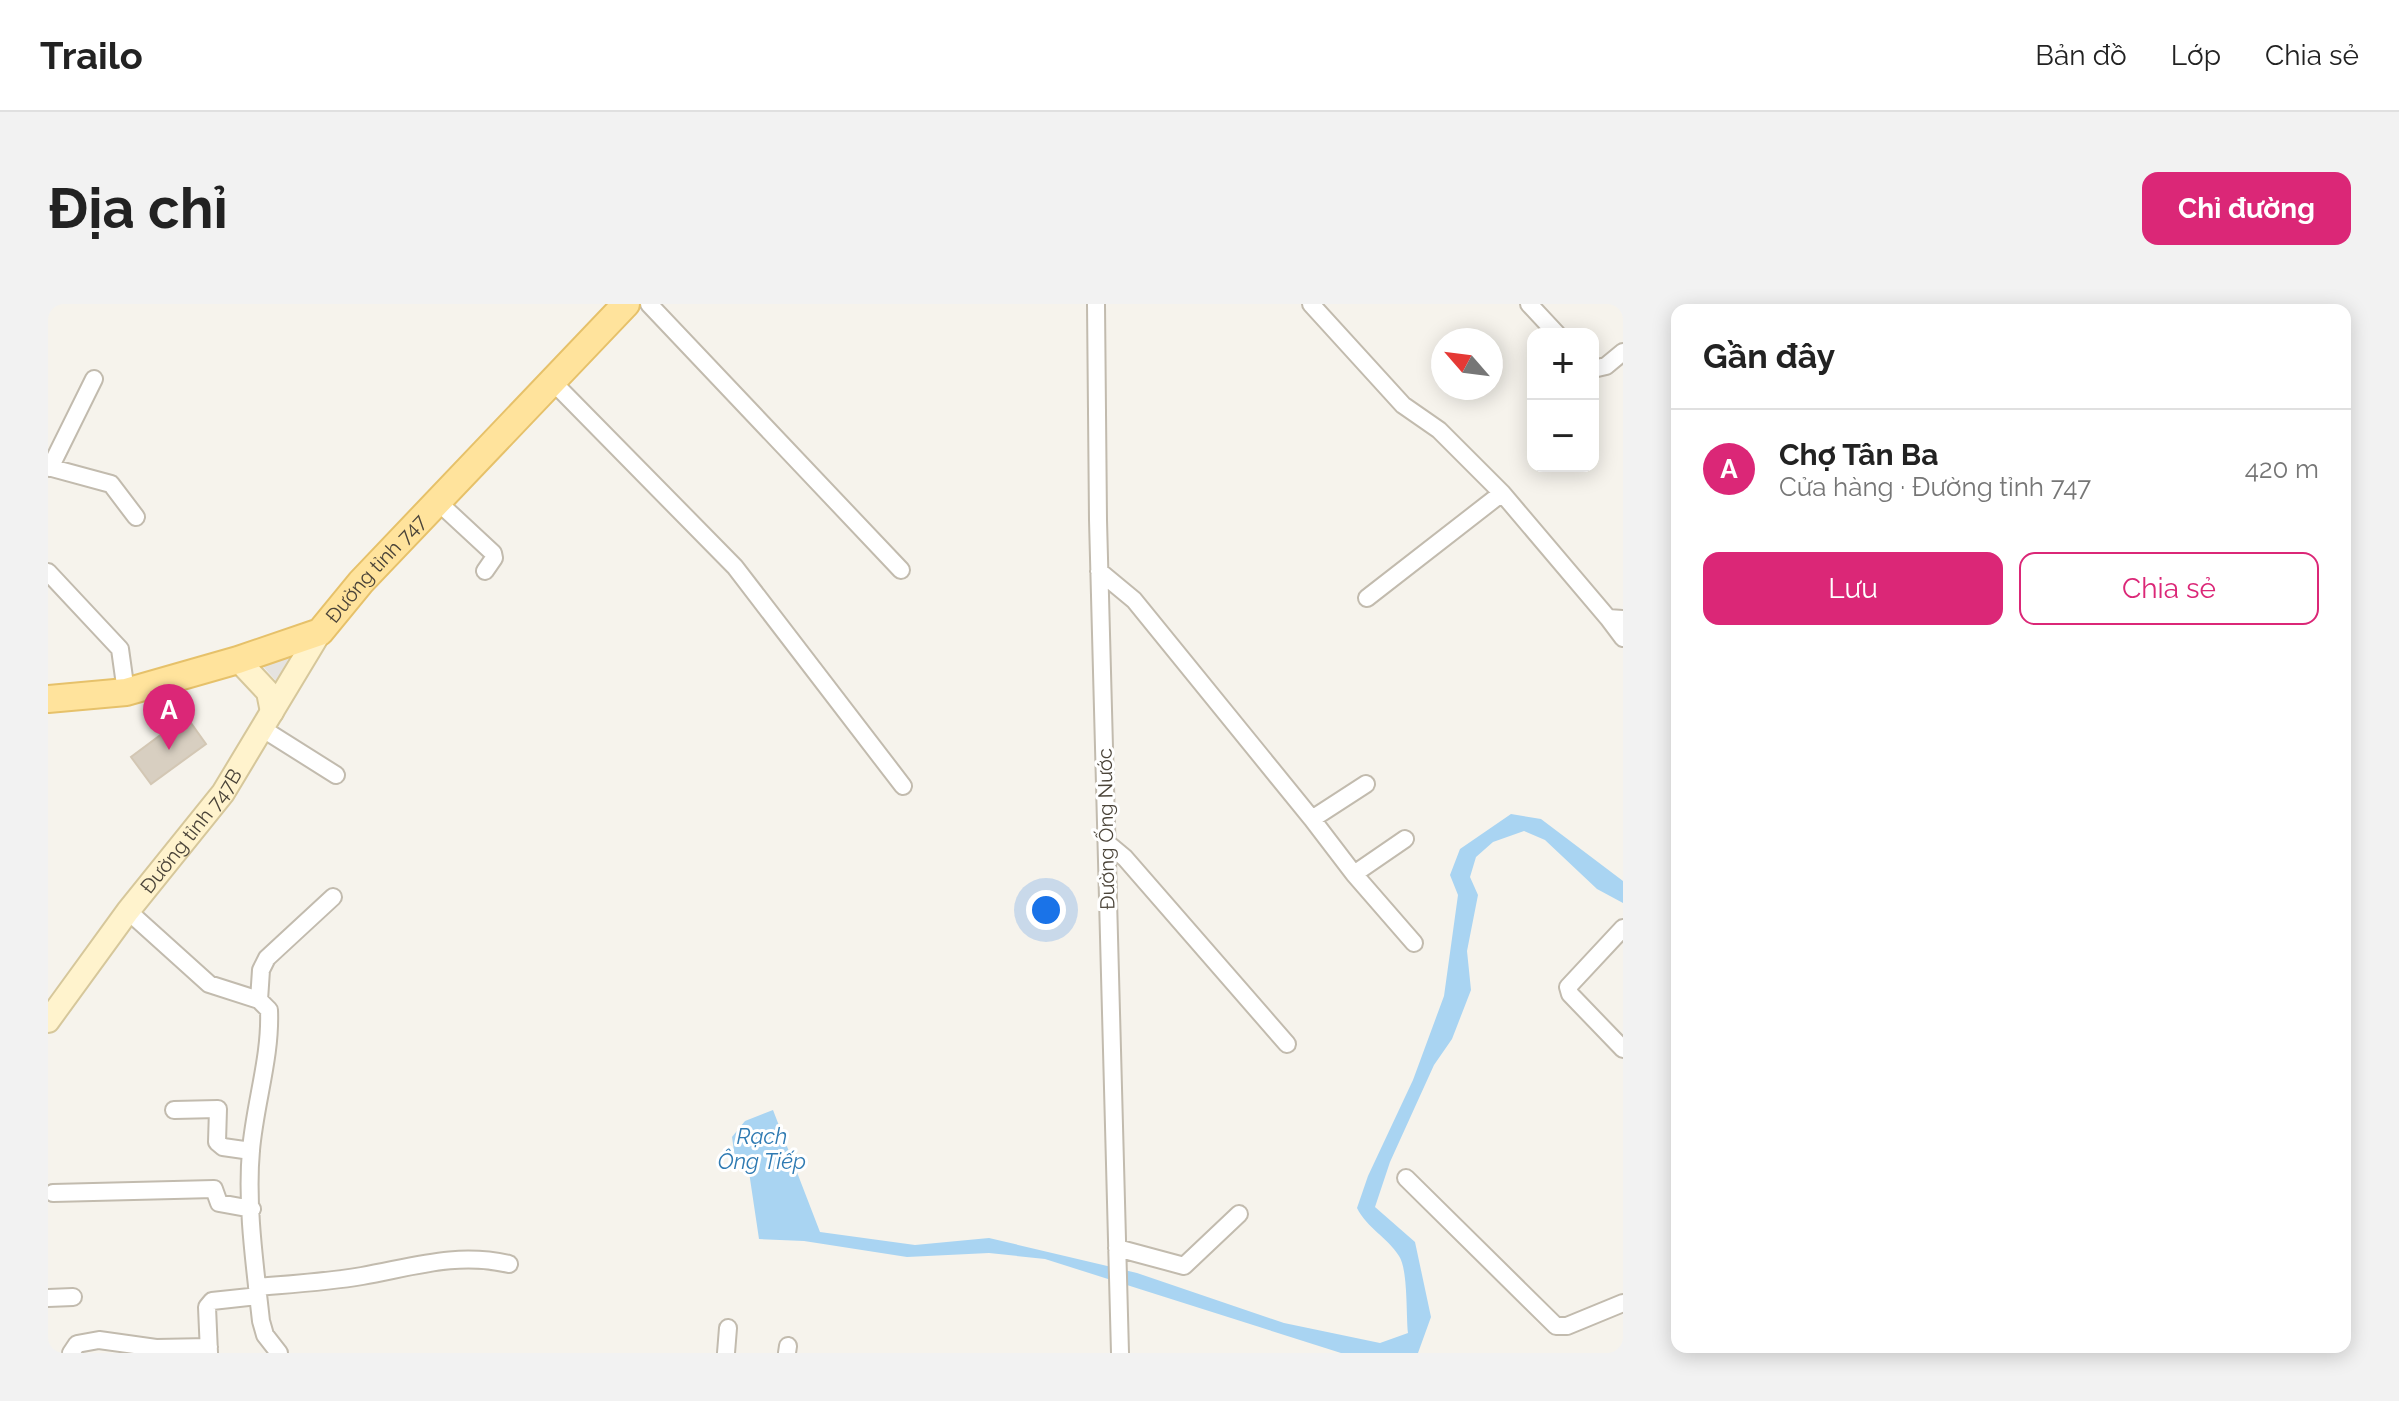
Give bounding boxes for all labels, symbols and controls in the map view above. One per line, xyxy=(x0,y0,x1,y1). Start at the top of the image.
text: Trailo xyxy=(40,33,143,78)
text: Bản đồ xyxy=(2035,39,2127,72)
text: Lớp xyxy=(2171,39,2221,72)
text: Chia sẻ xyxy=(2265,39,2359,72)
button: Chỉ đường xyxy=(2142,172,2351,245)
text: Địa chỉ xyxy=(48,175,228,241)
north arrow xyxy=(1431,328,1503,400)
map controls xyxy=(1527,328,1599,472)
button: + xyxy=(1527,328,1599,400)
text: Gần đây xyxy=(1703,336,1835,376)
button: − xyxy=(1527,400,1599,472)
text: Chợ Tân Ba xyxy=(1779,437,1938,472)
text: A xyxy=(1720,454,1738,484)
text: 420 m xyxy=(2245,454,2319,484)
text: Cửa hàng · Đường tỉnh 747 xyxy=(1779,472,2091,502)
street label: Đường tỉnh 747 xyxy=(321,509,431,628)
button: Lưu xyxy=(1703,552,2003,625)
button: Chia sẻ xyxy=(2019,552,2319,625)
pin: A xyxy=(143,684,195,750)
street label: Đường Ống Nước xyxy=(1092,748,1119,910)
street label: Đường tỉnh 747B xyxy=(135,764,247,898)
your location xyxy=(1026,890,1066,930)
water label: Rạch Ông Tiếp xyxy=(718,1123,806,1174)

